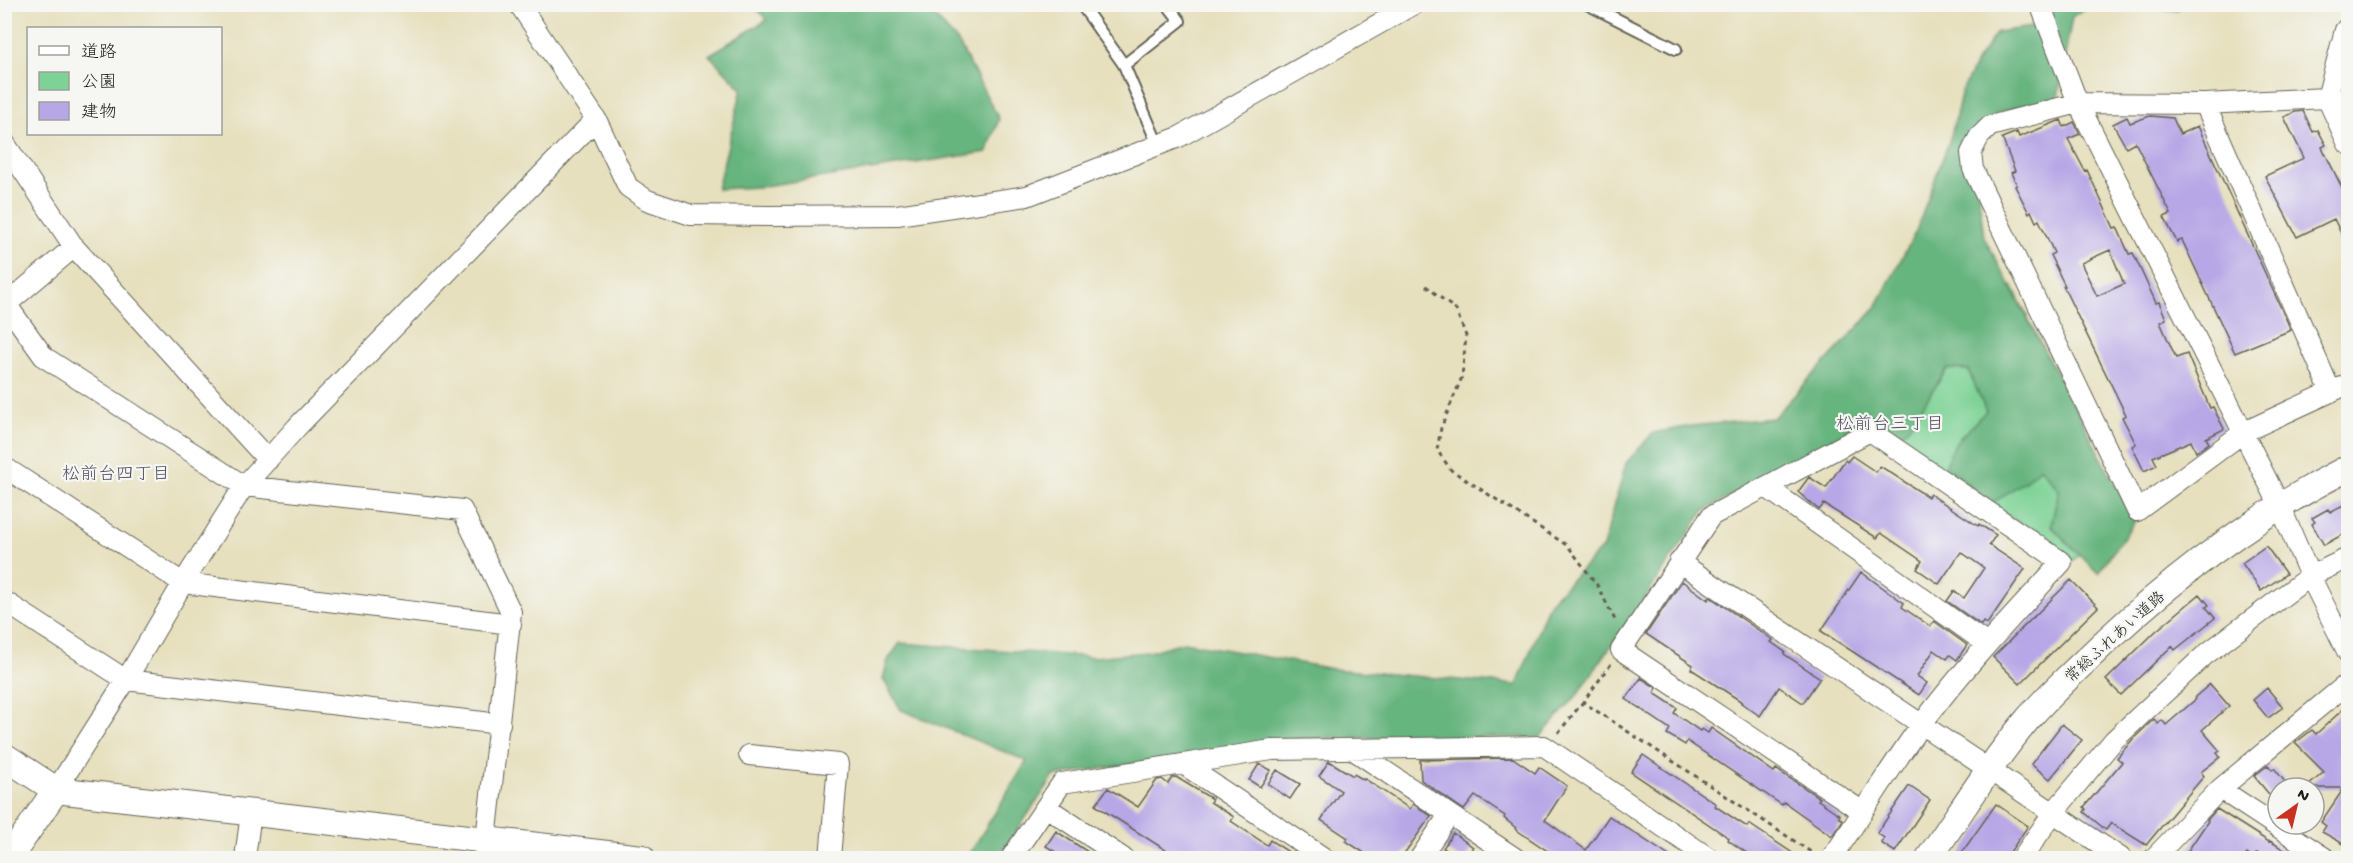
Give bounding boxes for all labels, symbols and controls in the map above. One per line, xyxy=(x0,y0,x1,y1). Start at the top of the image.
legend xyxy=(27,27,222,135)
text: 道路 xyxy=(81,42,117,64)
text: 公園 xyxy=(81,73,117,94)
text: 建物 xyxy=(81,102,117,124)
district label: 松前台三丁目 xyxy=(1836,414,1944,436)
district label: 松前台四丁目 xyxy=(62,464,170,486)
street label: 常総ふれあい道路 xyxy=(2061,587,2170,688)
north arrow xyxy=(2266,776,2326,836)
text: N xyxy=(2293,786,2313,808)

